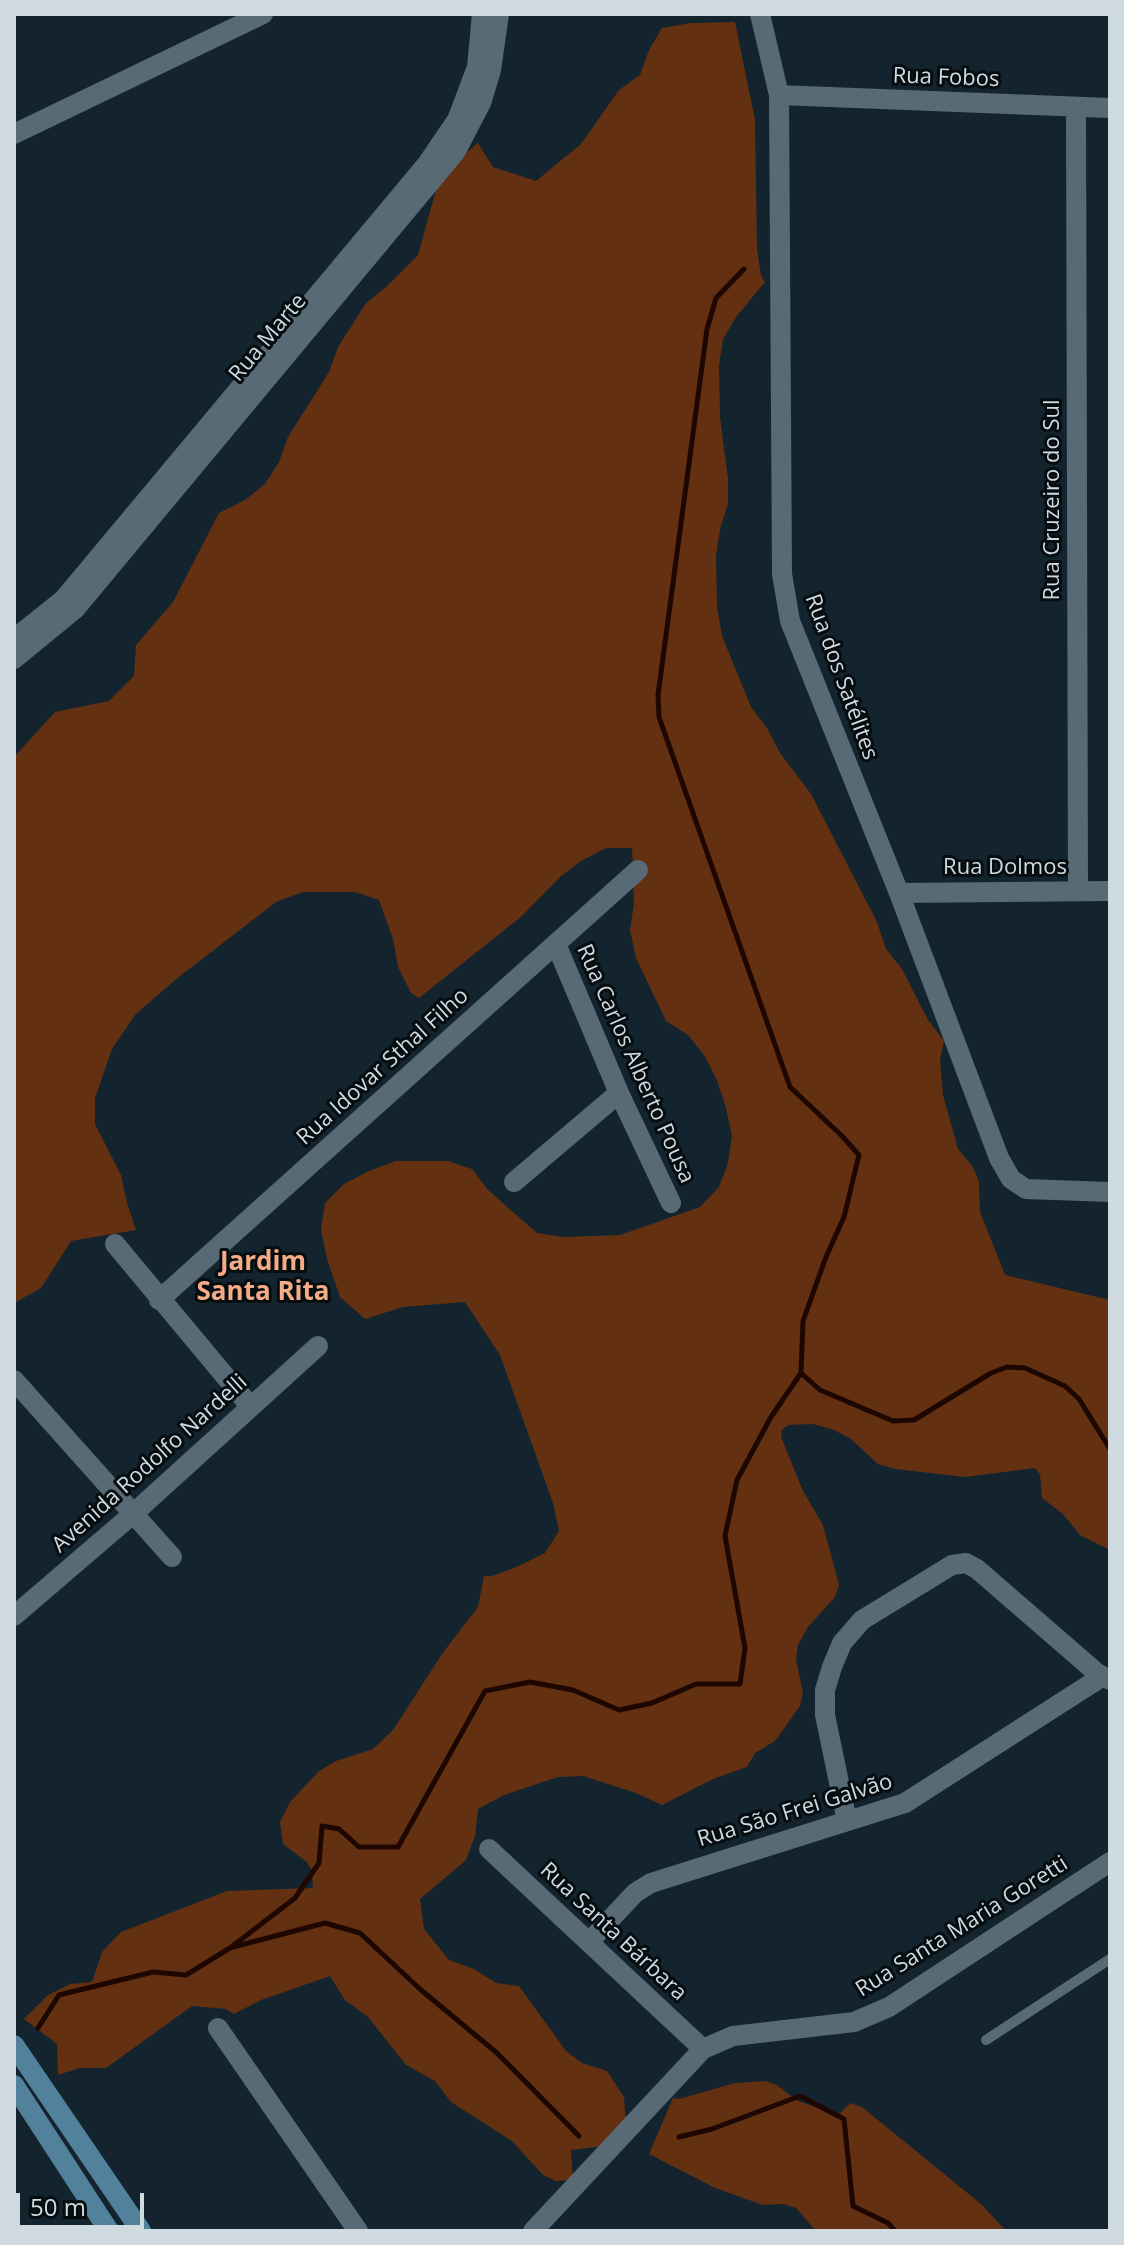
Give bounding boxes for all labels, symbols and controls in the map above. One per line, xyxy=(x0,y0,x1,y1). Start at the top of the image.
street label: Rua Fobos xyxy=(892,63,1000,93)
street label: Rua Marte xyxy=(224,289,312,387)
street label: Rua Cruzeiro do Sul xyxy=(1040,399,1066,601)
street label: Rua dos Satélites xyxy=(799,591,883,763)
street label: Rua Dolmos xyxy=(943,855,1067,881)
street label: Rua Carlos Alberto Pousa xyxy=(570,940,700,1188)
street label: Rua Idovar Sthal Filho xyxy=(292,983,474,1151)
district label: Jardim Santa Rita xyxy=(197,1247,329,1308)
street label: Avenida Rodolfo Nardelli xyxy=(47,1369,253,1559)
street label: Rua São Frei Galvão xyxy=(694,1769,896,1853)
street label: Rua Santa Maria Goretti xyxy=(851,1851,1073,2003)
street label: Rua Santa Bárbara xyxy=(534,1857,692,2007)
scale bar xyxy=(20,2177,148,2227)
text: 50 m xyxy=(30,2190,86,2223)

